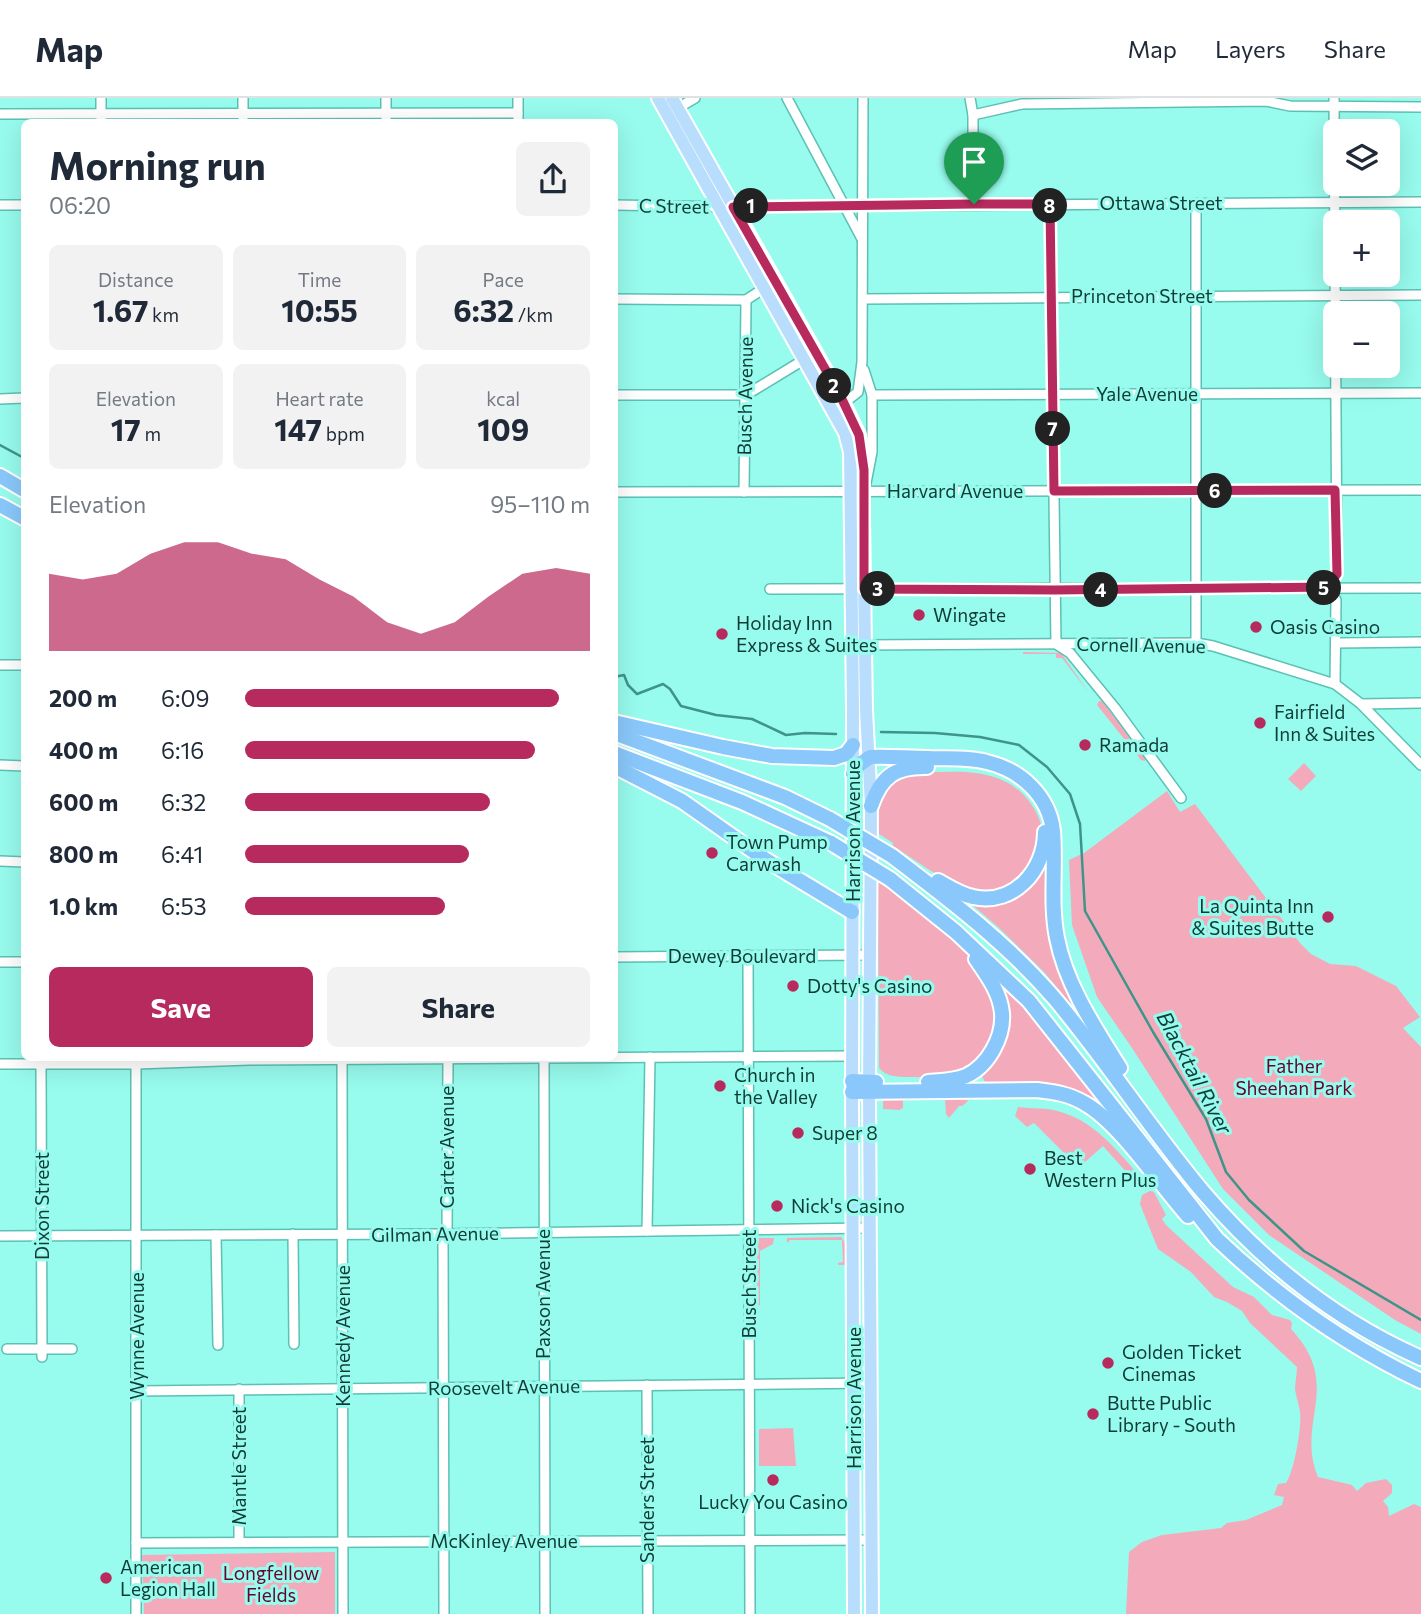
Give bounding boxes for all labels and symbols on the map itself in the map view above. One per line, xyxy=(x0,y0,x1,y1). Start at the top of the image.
pin xyxy=(944,132,1004,204)
pin: 1 xyxy=(734,188,768,224)
pin: 8 xyxy=(1032,188,1068,224)
street label: Ottawa Street xyxy=(1099,191,1223,214)
street label: C Street xyxy=(639,193,710,218)
street label: Princeton Street xyxy=(1071,284,1213,307)
street label: Busch Avenue xyxy=(732,336,757,456)
pin: 2 xyxy=(816,368,852,404)
street label: Yale Avenue xyxy=(1096,382,1198,405)
pin: 7 xyxy=(1036,412,1070,446)
pin: 6 xyxy=(1198,474,1232,508)
street label: Harvard Avenue xyxy=(887,479,1023,502)
pin: 5 xyxy=(1306,570,1342,606)
pin: 3 xyxy=(860,572,896,606)
pin: 4 xyxy=(1084,573,1118,608)
place label: Wingate xyxy=(933,603,1006,626)
marker: Wingate xyxy=(911,607,927,623)
place label: Holiday Inn Express & Suites xyxy=(736,611,877,656)
place label: Oasis Casino xyxy=(1270,615,1380,638)
marker: Oasis Casino xyxy=(1248,619,1264,635)
marker: Holiday Inn Express & Suites xyxy=(714,626,730,642)
street label: Cornell Avenue xyxy=(1076,632,1206,657)
place label: Fairfield Inn & Suites xyxy=(1274,700,1375,745)
marker: Fairfield Inn & Suites xyxy=(1252,715,1268,731)
place label: Ramada xyxy=(1099,733,1169,756)
marker: Ramada xyxy=(1077,737,1093,753)
street label: Harrison Avenue xyxy=(841,760,864,902)
place label: Town Pump Carwash xyxy=(726,830,828,875)
marker: Town Pump Carwash xyxy=(704,845,720,861)
place label: La Quinta Inn & Suites Butte xyxy=(1191,894,1314,939)
marker: La Quinta Inn & Suites Butte xyxy=(1320,909,1336,925)
street label: Dewey Boulevard xyxy=(668,944,816,967)
place label: Dotty's Casino xyxy=(807,974,932,997)
marker: Dotty's Casino xyxy=(785,978,801,994)
water label: Blacktail River xyxy=(1152,1007,1238,1139)
park label: Father Sheehan Park xyxy=(1235,1054,1353,1099)
place label: Church in the Valley xyxy=(734,1063,818,1108)
marker: Church in the Valley xyxy=(712,1078,728,1094)
street label: Carter Avenue xyxy=(435,1086,458,1208)
place label: Super 8 xyxy=(812,1121,878,1144)
marker: Super 8 xyxy=(790,1125,806,1141)
place label: Best Western Plus xyxy=(1044,1146,1156,1191)
street label: Dixon Street xyxy=(30,1152,53,1260)
marker: Best Western Plus xyxy=(1022,1161,1038,1177)
place label: Nick's Casino xyxy=(791,1194,905,1217)
marker: Nick's Casino xyxy=(769,1198,785,1214)
street label: Gilman Avenue xyxy=(371,1221,499,1246)
street label: Paxson Avenue xyxy=(531,1229,554,1359)
street label: Busch Street xyxy=(737,1229,760,1339)
street label: Kennedy Avenue xyxy=(331,1265,354,1407)
street label: Wynne Avenue xyxy=(125,1272,148,1400)
street label: Harrison Avenue xyxy=(842,1327,865,1469)
place label: Golden Ticket Cinemas xyxy=(1122,1340,1242,1385)
marker: Golden Ticket Cinemas xyxy=(1100,1355,1116,1371)
street label: Roosevelt Avenue xyxy=(428,1374,580,1399)
place label: Butte Public Library - South xyxy=(1107,1391,1236,1436)
street label: Mantle Street xyxy=(227,1406,250,1525)
marker: Butte Public Library - South xyxy=(1085,1406,1101,1422)
street label: Sanders Street xyxy=(635,1437,658,1563)
marker: Lucky You Casino xyxy=(765,1472,781,1488)
place label: Lucky You Casino xyxy=(698,1490,848,1513)
street label: McKinley Avenue xyxy=(430,1529,578,1552)
place label: American Legion Hall xyxy=(120,1555,216,1600)
park label: Longfellow Fields xyxy=(223,1561,319,1606)
marker: American Legion Hall xyxy=(98,1570,114,1586)

